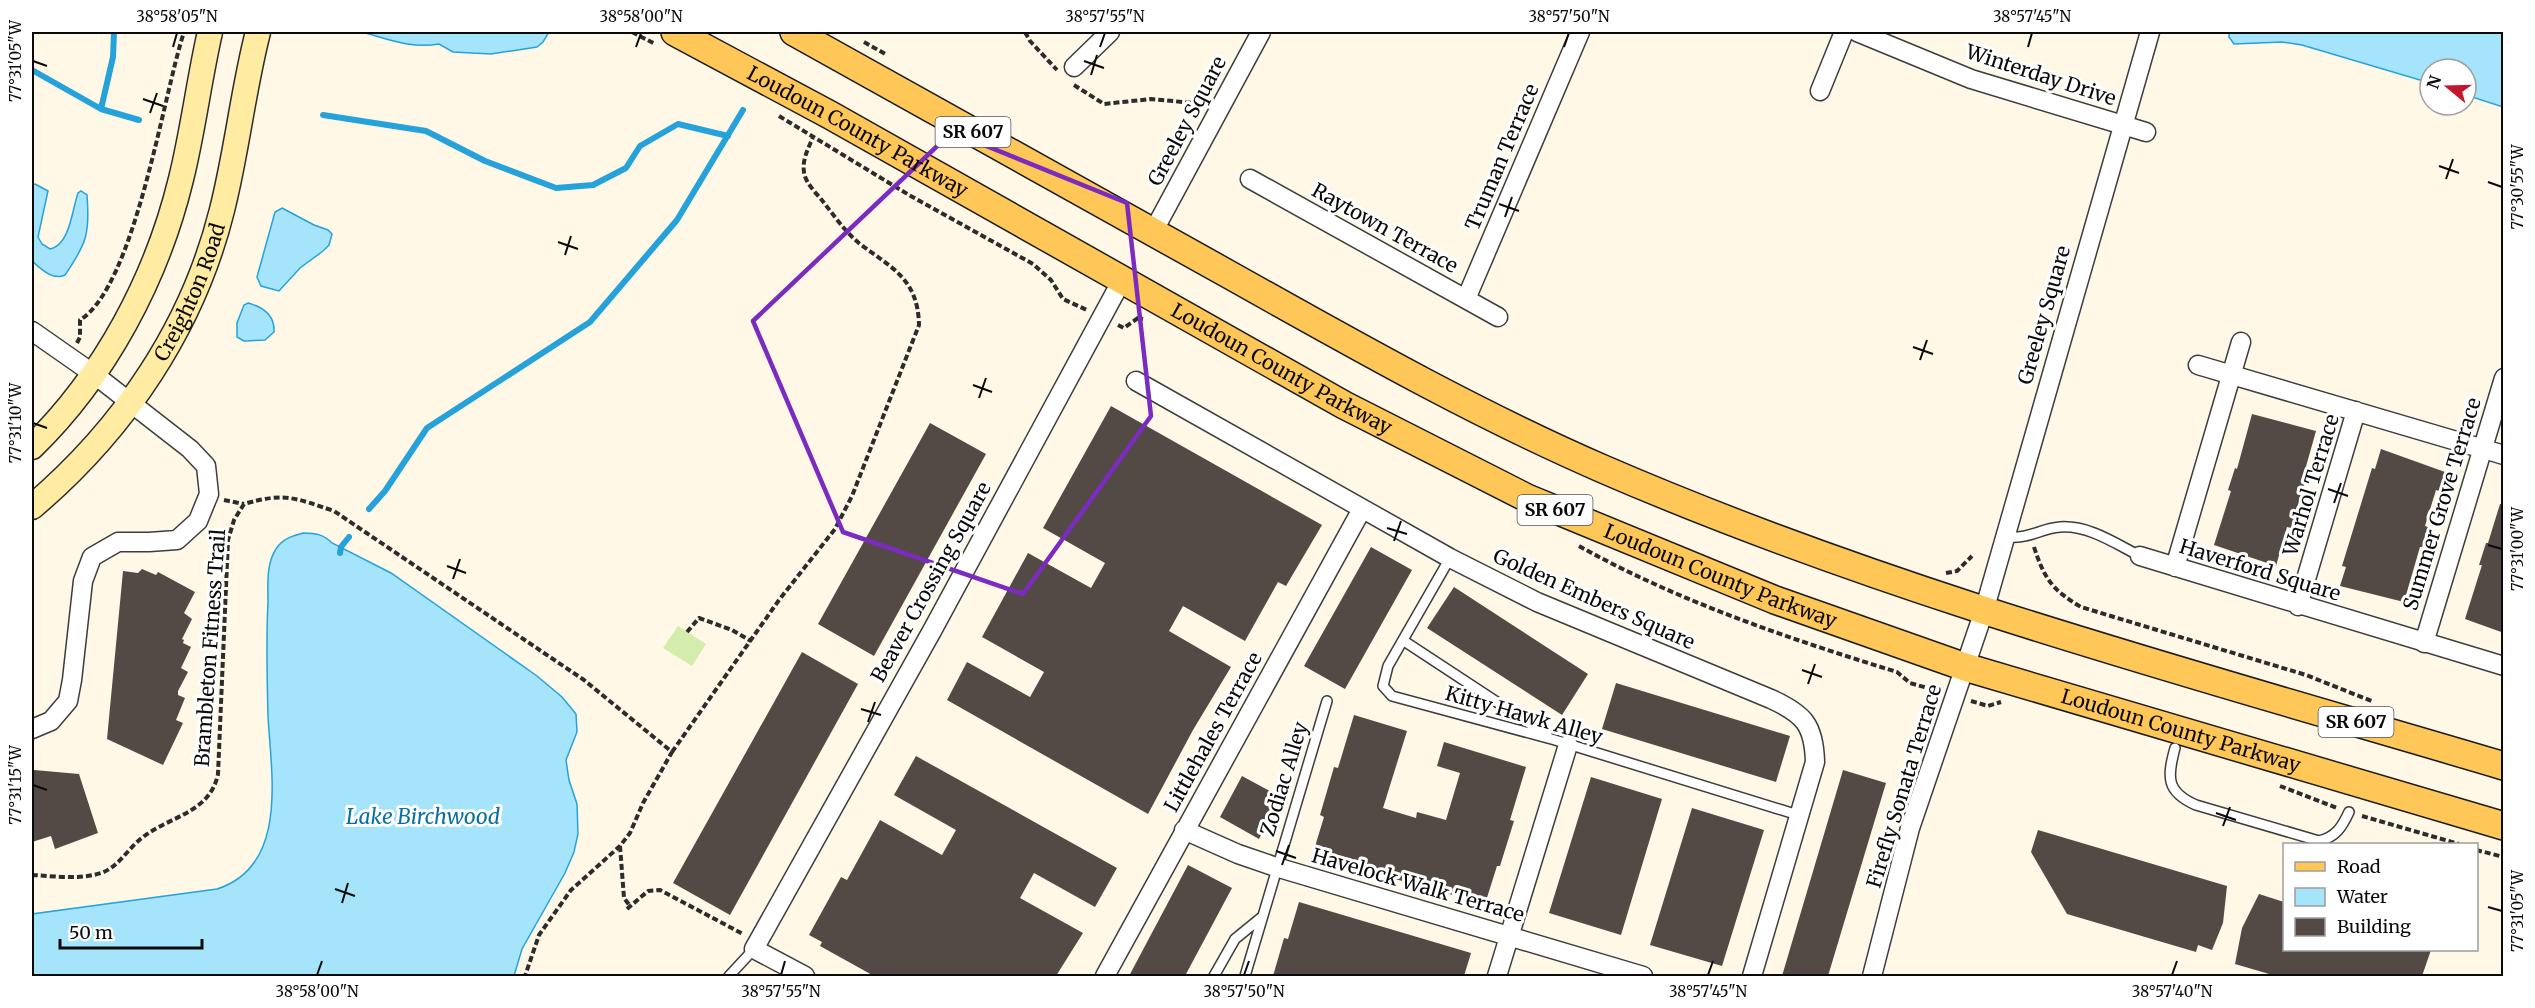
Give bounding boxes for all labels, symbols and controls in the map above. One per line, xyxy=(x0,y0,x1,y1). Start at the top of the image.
text: 38°58'05"N xyxy=(136,7,218,26)
text: 38°58'00"N xyxy=(599,7,683,26)
text: 38°57'55"N xyxy=(1065,7,1145,26)
text: 38°57'50"N xyxy=(1528,7,1610,26)
text: 38°57'45"N xyxy=(1993,7,2071,26)
text: 77°31'05"W xyxy=(6,19,25,102)
street label: Winterday Drive xyxy=(1962,38,2119,111)
street label: Greeley Square xyxy=(1142,52,1231,190)
north arrow xyxy=(2418,57,2478,117)
street label: Loudoun County Parkway xyxy=(743,60,973,203)
text: N xyxy=(2422,73,2445,91)
street label: Truman Terrace xyxy=(1459,80,1544,234)
road number: SR 607 xyxy=(936,117,1010,147)
text: 77°30'55"W xyxy=(2508,144,2527,229)
street label: Raytown Terrace xyxy=(1308,177,1463,278)
street label: Creighton Road xyxy=(148,220,230,365)
street label: Greeley Square xyxy=(2012,243,2075,387)
street label: Loudoun County Parkway xyxy=(1167,297,1397,440)
text: 77°31'10"W xyxy=(6,382,25,463)
street label: Summer Grove Terrace xyxy=(2397,394,2486,613)
street label: Warhol Terrace xyxy=(2277,411,2344,560)
street label: Beaver Crossing Square xyxy=(865,477,996,686)
road number: SR 607 xyxy=(1518,495,1592,525)
text: 77°31'00"W xyxy=(2508,506,2527,591)
street label: Loudoun County Parkway xyxy=(1601,518,1841,633)
street label: Brambleton Fitness Trail xyxy=(189,528,230,768)
street label: Haverford Square xyxy=(2177,533,2344,606)
street label: Golden Embers Square xyxy=(1490,543,1699,654)
street label: Littlehales Terrace xyxy=(1158,648,1267,816)
street label: Kitty Hawk Alley xyxy=(1443,680,1606,749)
street label: Firefly Sonata Terrace xyxy=(1861,681,1946,891)
street label: Loudoun County Parkway xyxy=(2058,683,2304,777)
road number: SR 607 xyxy=(2318,707,2394,737)
street label: Zodiac Alley xyxy=(1254,718,1313,839)
text: 77°31'15"W xyxy=(6,744,25,825)
water label: Lake Birchwood xyxy=(346,803,500,830)
street label: Havelock Walk Terrace xyxy=(1309,842,1527,927)
legend xyxy=(2283,843,2478,951)
text: Road xyxy=(2337,855,2381,878)
text: 77°31'05"W xyxy=(2508,869,2527,952)
text: Water xyxy=(2336,885,2388,908)
scale bar xyxy=(60,912,202,950)
text: Building xyxy=(2337,915,2411,938)
text: 50 m xyxy=(69,921,113,944)
text: 38°58'00"N xyxy=(275,982,359,1001)
text: 38°57'55"N xyxy=(741,982,821,1001)
text: 38°57'50"N xyxy=(1203,982,1285,1001)
text: 38°57'45"N xyxy=(1669,982,1747,1001)
text: 38°57'40"N xyxy=(2132,982,2213,1001)

